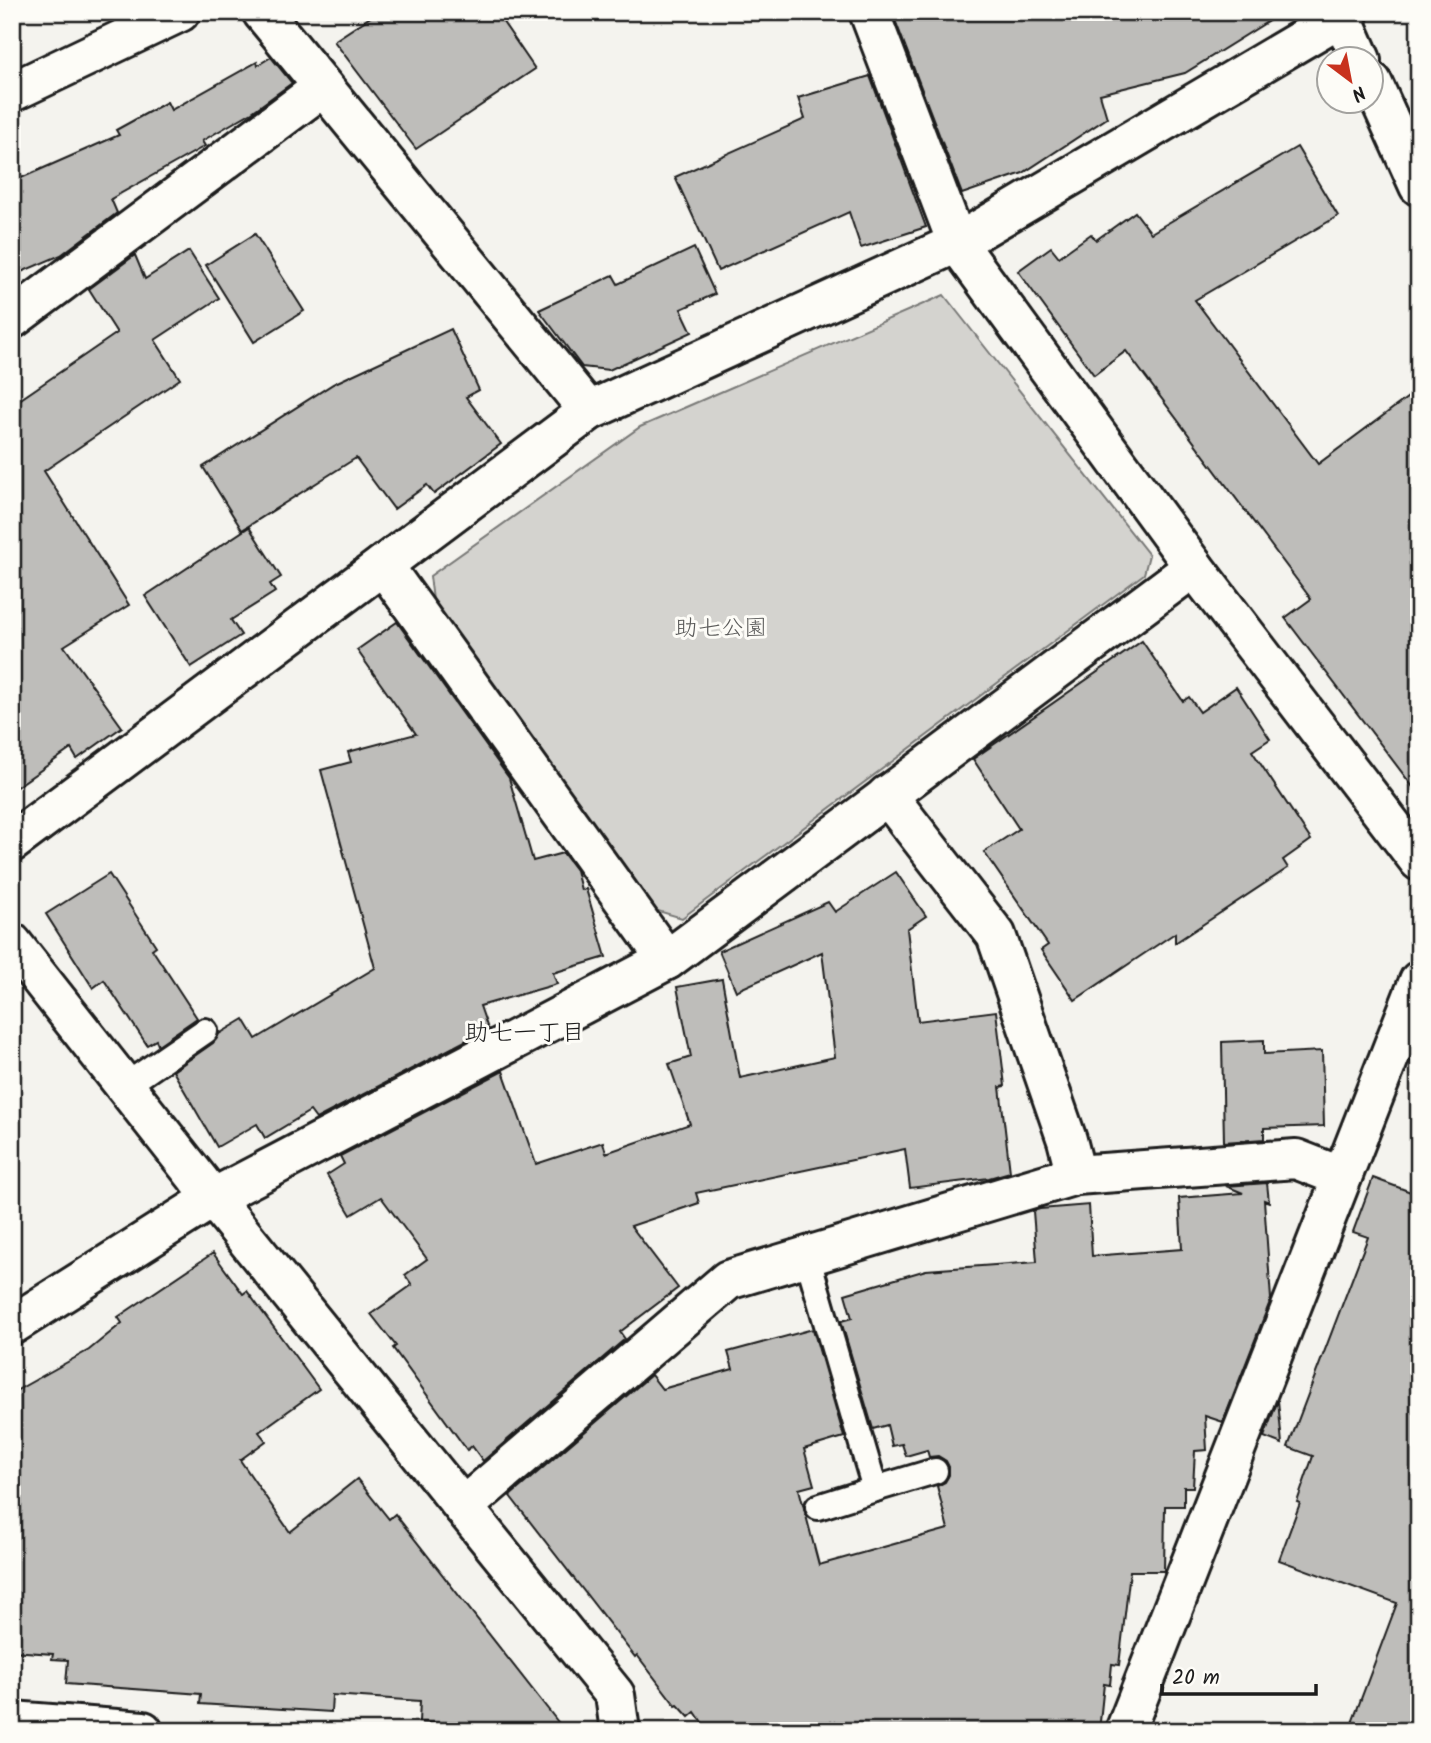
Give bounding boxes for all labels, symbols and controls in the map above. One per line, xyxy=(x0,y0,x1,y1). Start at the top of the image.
north arrow xyxy=(1316,46,1386,116)
text: N xyxy=(1345,77,1371,109)
park label: 助七公園 xyxy=(675,611,767,647)
district label: 助七一丁目 xyxy=(465,1014,585,1053)
scale bar xyxy=(1162,1652,1316,1696)
text: 20 m xyxy=(1172,1662,1220,1695)

